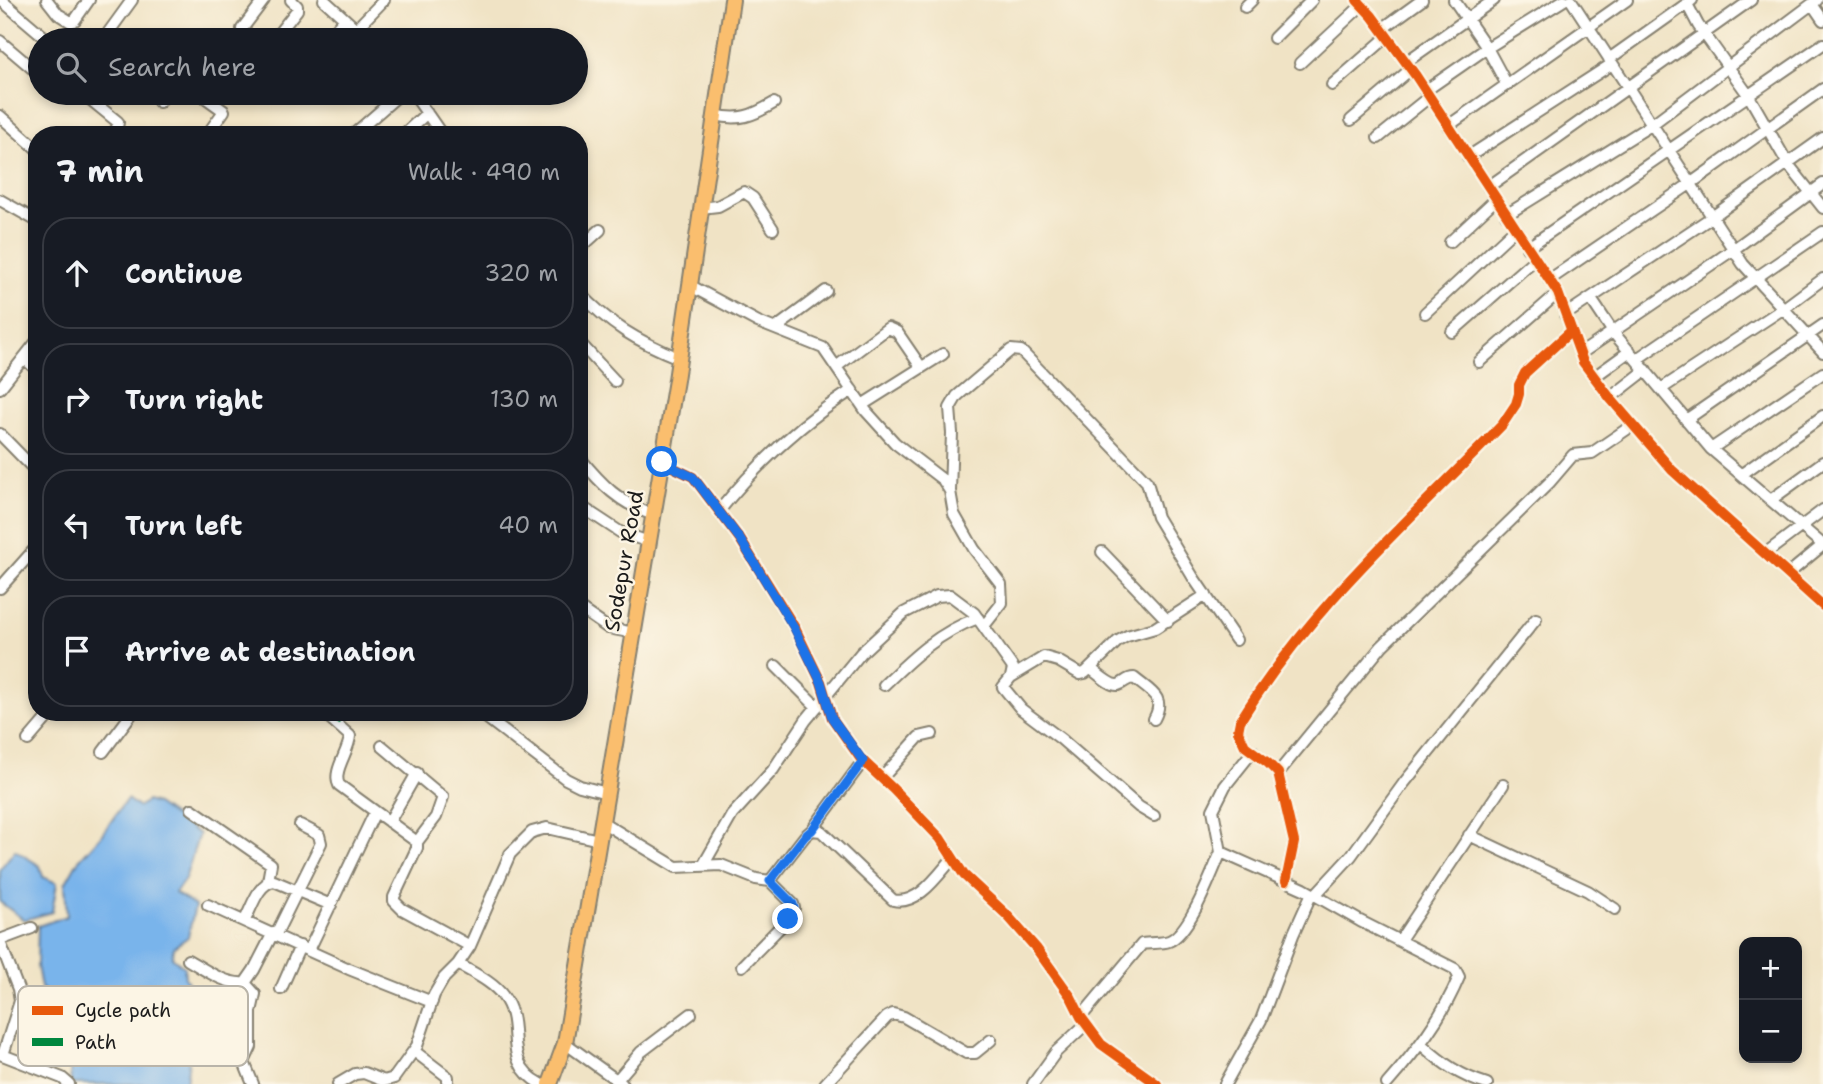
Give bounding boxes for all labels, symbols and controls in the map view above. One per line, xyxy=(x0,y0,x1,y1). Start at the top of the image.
search box xyxy=(28,28,588,105)
icon: search xyxy=(52,48,90,86)
text: Search here xyxy=(108,49,257,84)
text: 7 min xyxy=(56,151,143,192)
text: Walk · 490 m xyxy=(408,157,560,187)
icon: ahead xyxy=(58,254,96,292)
text: Continue xyxy=(125,256,243,291)
text: 320 m xyxy=(484,258,558,288)
icon: right xyxy=(58,380,96,418)
text: Turn right xyxy=(125,382,263,417)
text: 130 m xyxy=(490,384,558,414)
route start xyxy=(646,446,677,477)
street label: Sodepur Road xyxy=(598,488,650,634)
icon: left xyxy=(58,506,96,544)
text: Turn left xyxy=(125,508,242,543)
text: 40 m xyxy=(498,510,558,540)
icon: arrive xyxy=(58,632,96,670)
text: Arrive at destination xyxy=(125,634,415,669)
route end xyxy=(772,903,803,934)
map controls xyxy=(1739,937,1802,1063)
button: + xyxy=(1739,937,1802,1000)
legend xyxy=(18,986,248,1066)
text: Cycle path xyxy=(75,998,171,1023)
button: − xyxy=(1739,1000,1802,1063)
text: Path xyxy=(75,1030,117,1055)

